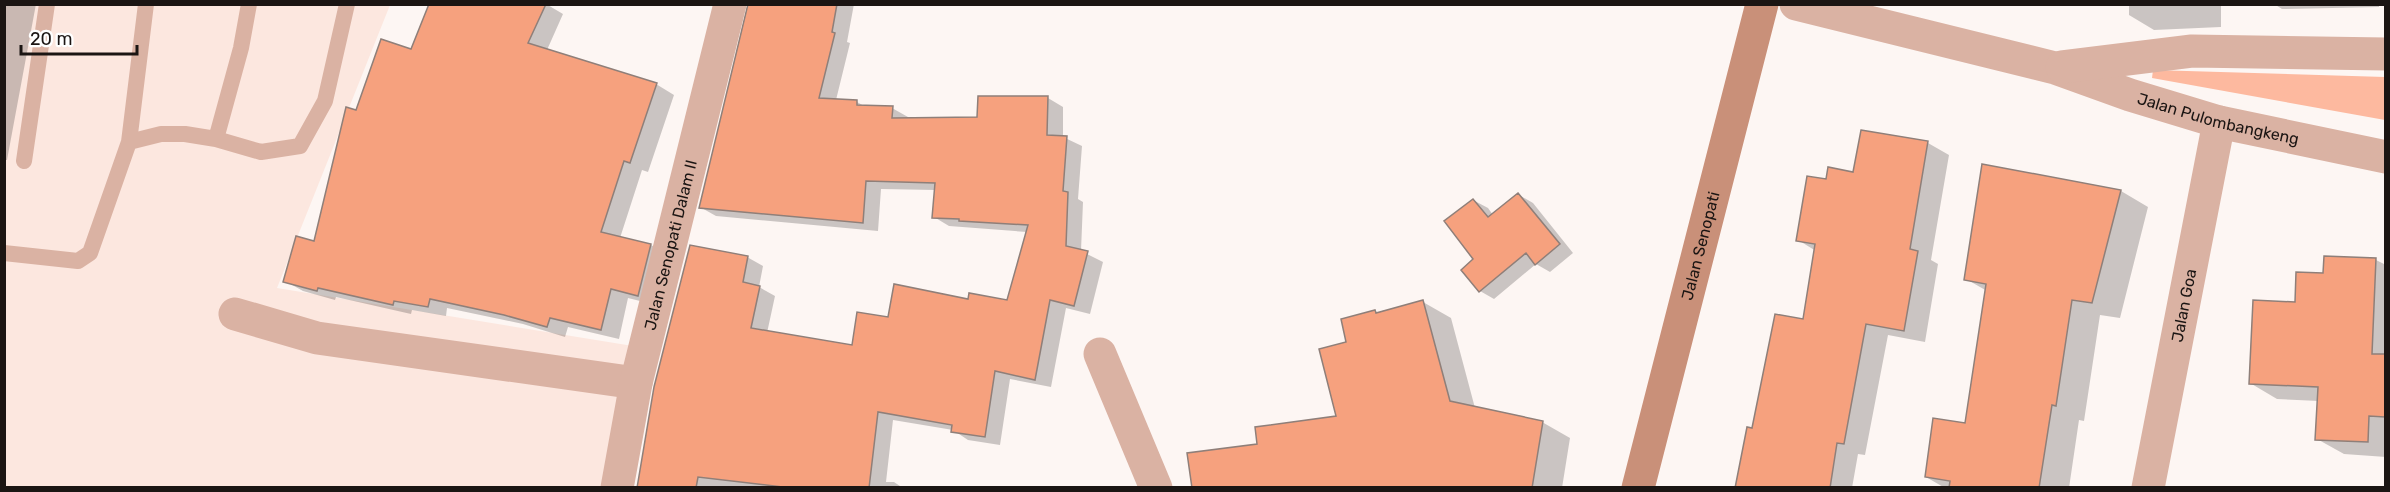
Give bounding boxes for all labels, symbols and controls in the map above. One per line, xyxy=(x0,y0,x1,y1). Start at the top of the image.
scale bar xyxy=(21,18,136,56)
text: 20 m xyxy=(30,28,72,50)
street label: Jalan Pulombangkeng xyxy=(2135,89,2301,149)
street label: Jalan Senopati Dalam II xyxy=(640,158,701,332)
street label: Jalan Senopati xyxy=(1677,190,1724,302)
street label: Jalan Goa xyxy=(2168,267,2200,344)

